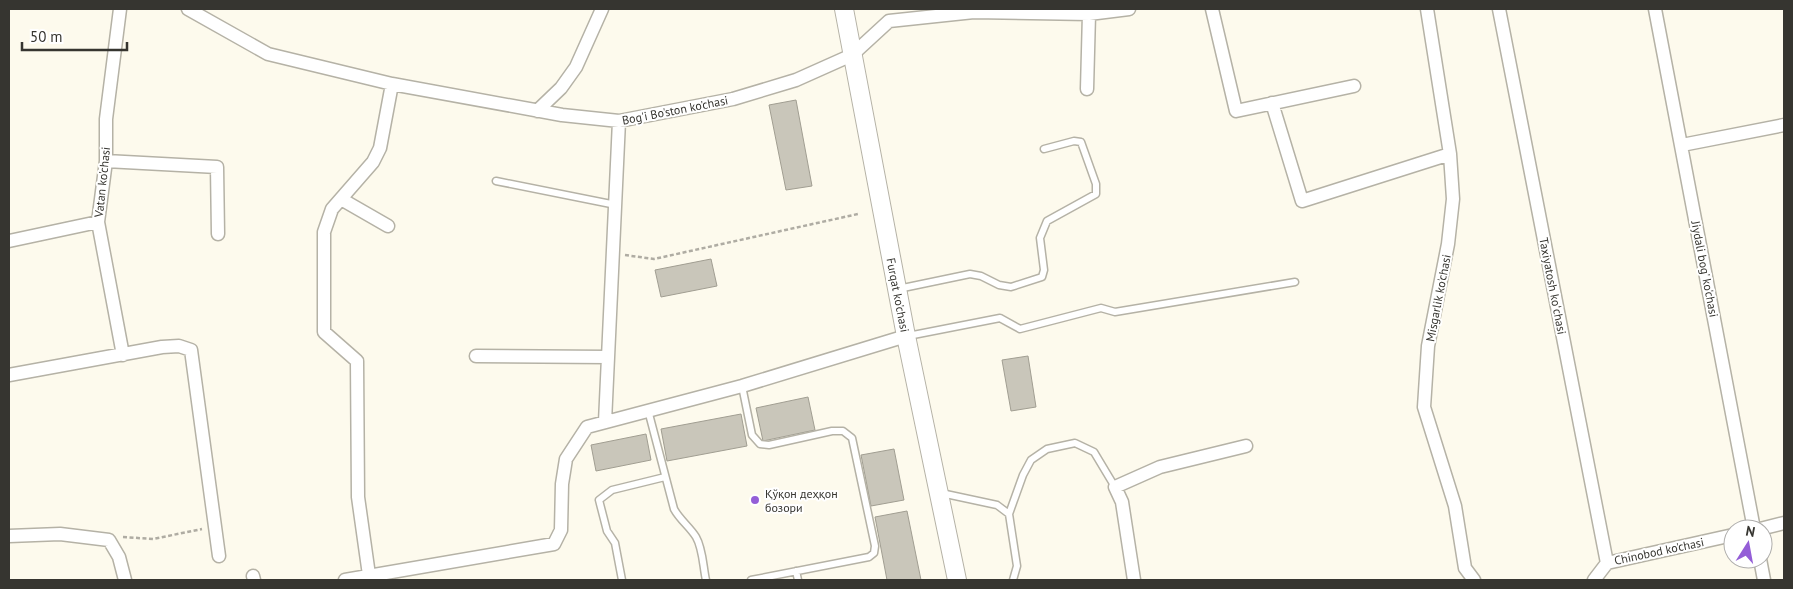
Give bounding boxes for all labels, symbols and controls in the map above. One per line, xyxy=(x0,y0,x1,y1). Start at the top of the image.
scale bar xyxy=(22,20,128,52)
text: 50 m xyxy=(30,27,63,46)
street label: Bog'i Bo'ston ko'chasi xyxy=(621,92,729,128)
street label: Vatan ko'chasi xyxy=(91,146,113,219)
street label: Jiydali bog' ko'chasi xyxy=(1688,219,1722,318)
street label: Taxiyatosh koʻchasi xyxy=(1536,236,1570,336)
street label: Misgarlik ko'chasi xyxy=(1422,253,1454,343)
street label: Furqat ko'chasi xyxy=(883,257,913,333)
place label: Қўқон деҳқон бозори xyxy=(765,486,838,515)
marker: Қўқон деҳқон бозори xyxy=(749,494,761,506)
north arrow xyxy=(1723,519,1773,569)
text: N xyxy=(1744,522,1757,541)
street label: Chinobod ko'chasi xyxy=(1613,534,1705,568)

